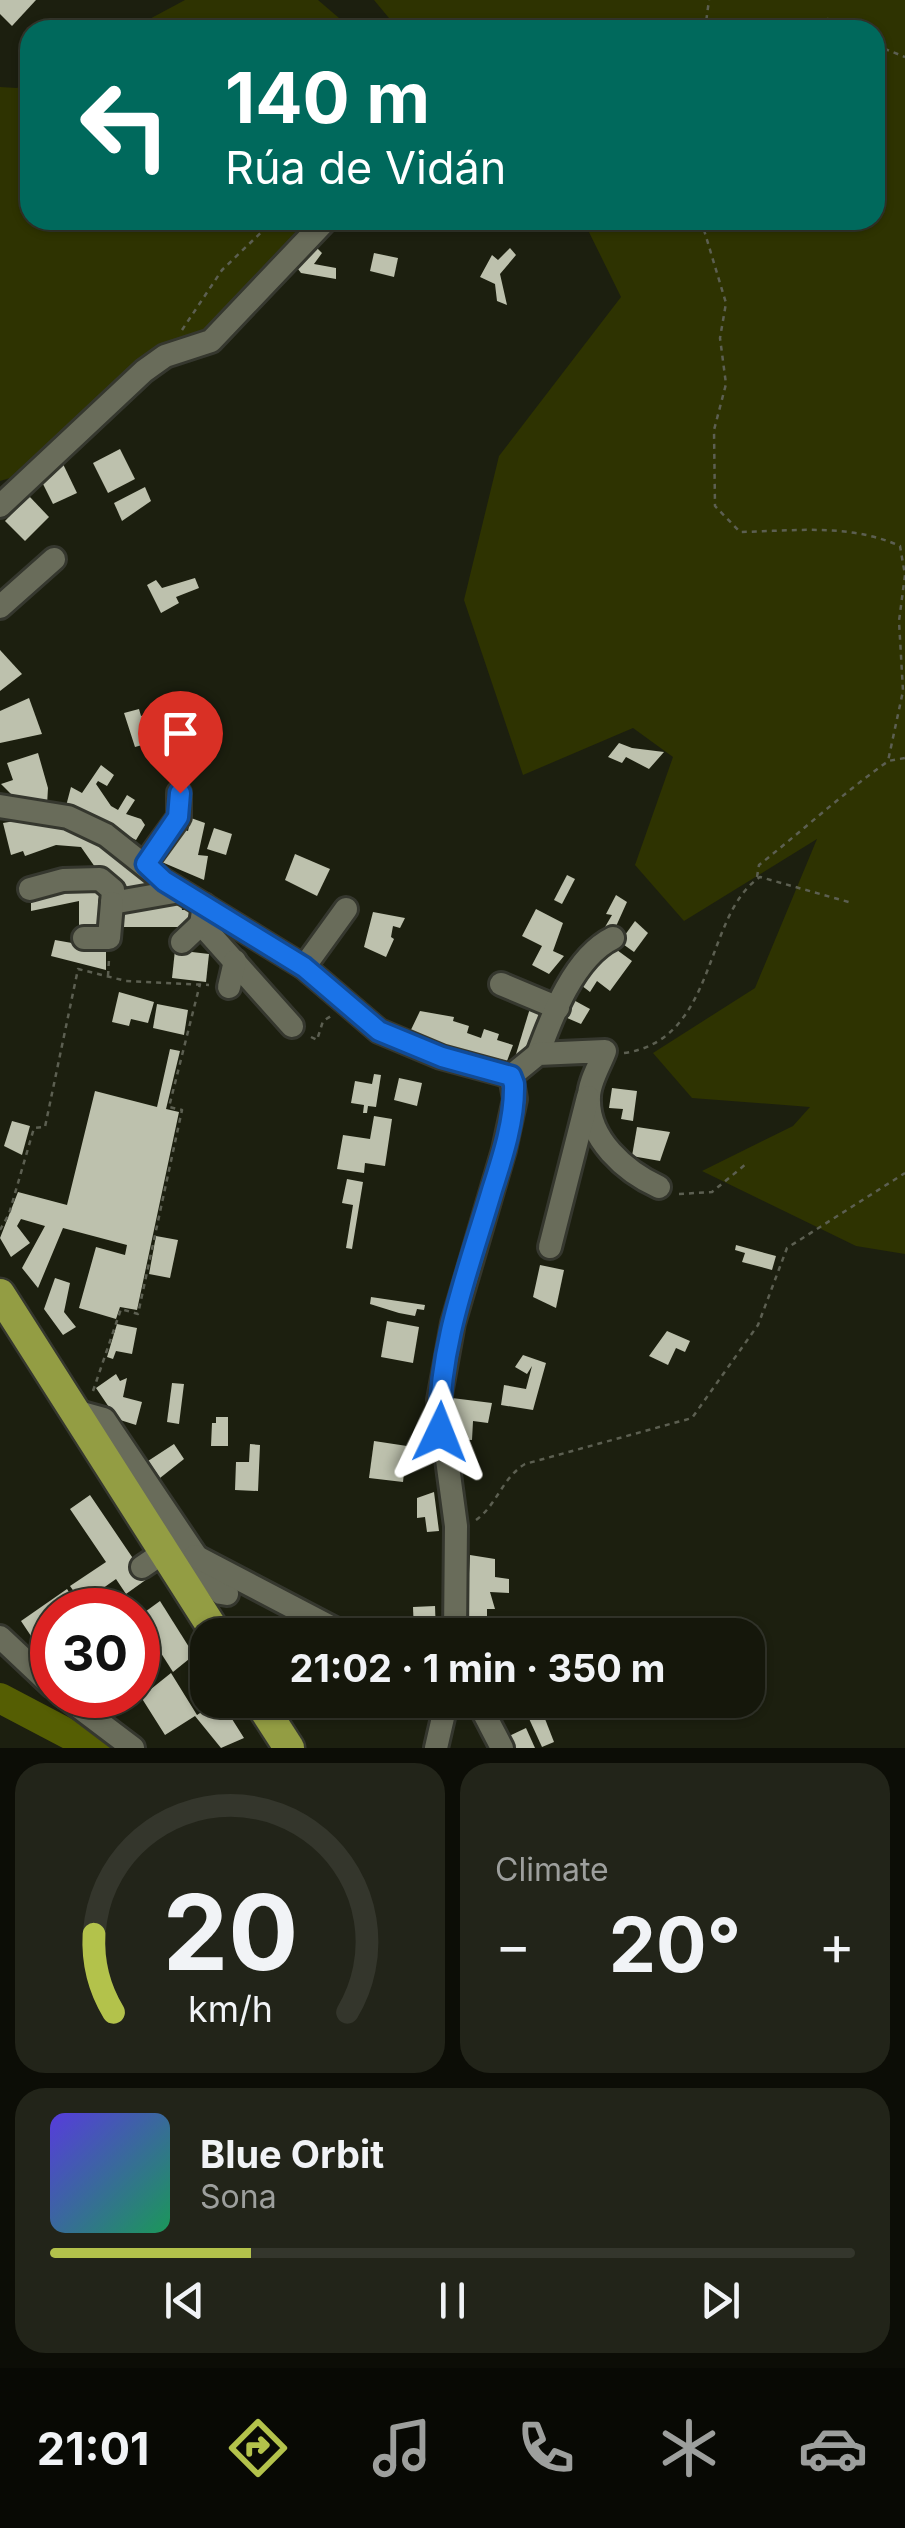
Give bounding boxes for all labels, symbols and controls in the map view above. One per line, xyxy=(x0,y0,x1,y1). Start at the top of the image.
text: 140 m xyxy=(225,55,430,140)
icon: left xyxy=(60,60,190,190)
text: Rúa de Vidán xyxy=(225,140,506,195)
pin xyxy=(138,691,223,794)
icon: arrive xyxy=(153,706,208,761)
position arrow xyxy=(388,1380,492,1484)
speed limit sign: 30 xyxy=(30,1588,160,1718)
text: 21:02 · 1 min · 350 m xyxy=(289,1645,666,1691)
text: Climate xyxy=(495,1850,609,1889)
text: 20 xyxy=(162,1869,298,1995)
text: 20° xyxy=(609,1899,741,1990)
text: − xyxy=(495,1912,531,1978)
text: + xyxy=(819,1912,855,1978)
text: km/h xyxy=(188,1987,272,2031)
text: Blue Orbit xyxy=(200,2131,384,2177)
text: Sona xyxy=(200,2177,277,2216)
icon: previous xyxy=(157,2273,212,2328)
icon: pause xyxy=(425,2273,480,2328)
icon: next xyxy=(693,2273,748,2328)
icon: directions xyxy=(223,2413,293,2483)
icon: music xyxy=(367,2413,437,2483)
icon: phone xyxy=(511,2413,581,2483)
icon: climate xyxy=(654,2413,724,2483)
icon: car xyxy=(798,2413,868,2483)
text: 21:01 xyxy=(37,2421,149,2476)

